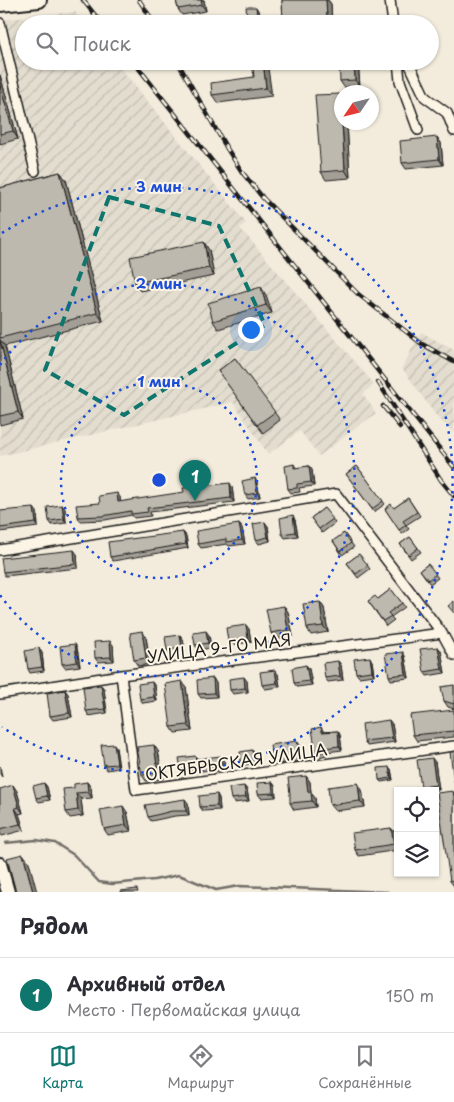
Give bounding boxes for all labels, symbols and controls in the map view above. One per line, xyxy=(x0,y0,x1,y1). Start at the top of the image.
search box xyxy=(15,15,439,70)
icon: search xyxy=(33,29,61,57)
text: Поиск xyxy=(73,29,131,57)
north arrow xyxy=(334,85,379,130)
text: 3 мин xyxy=(136,174,182,197)
text: 2 мин xyxy=(136,271,183,294)
your location xyxy=(238,317,264,343)
text: 1 мин xyxy=(137,369,181,392)
pin: 1 xyxy=(179,460,211,501)
centre of rings xyxy=(150,471,168,489)
street label: УЛИЦА 9-ГО МАЯ xyxy=(145,626,293,668)
street label: ОКТЯБРЬСКАЯ УЛИЦА xyxy=(143,736,329,786)
map controls xyxy=(394,787,439,877)
button: locate xyxy=(394,787,439,832)
button: layers xyxy=(394,832,439,877)
text: Рядом xyxy=(20,909,88,941)
text: Архивный отдел xyxy=(67,969,225,997)
text: 1 xyxy=(32,983,40,1007)
text: 150 m xyxy=(386,983,434,1007)
text: Место · Первомайская улица xyxy=(67,997,300,1021)
tab: Карта xyxy=(42,1042,83,1093)
tab: Маршрут xyxy=(168,1042,234,1093)
tab: Сохранённые xyxy=(318,1042,412,1093)

